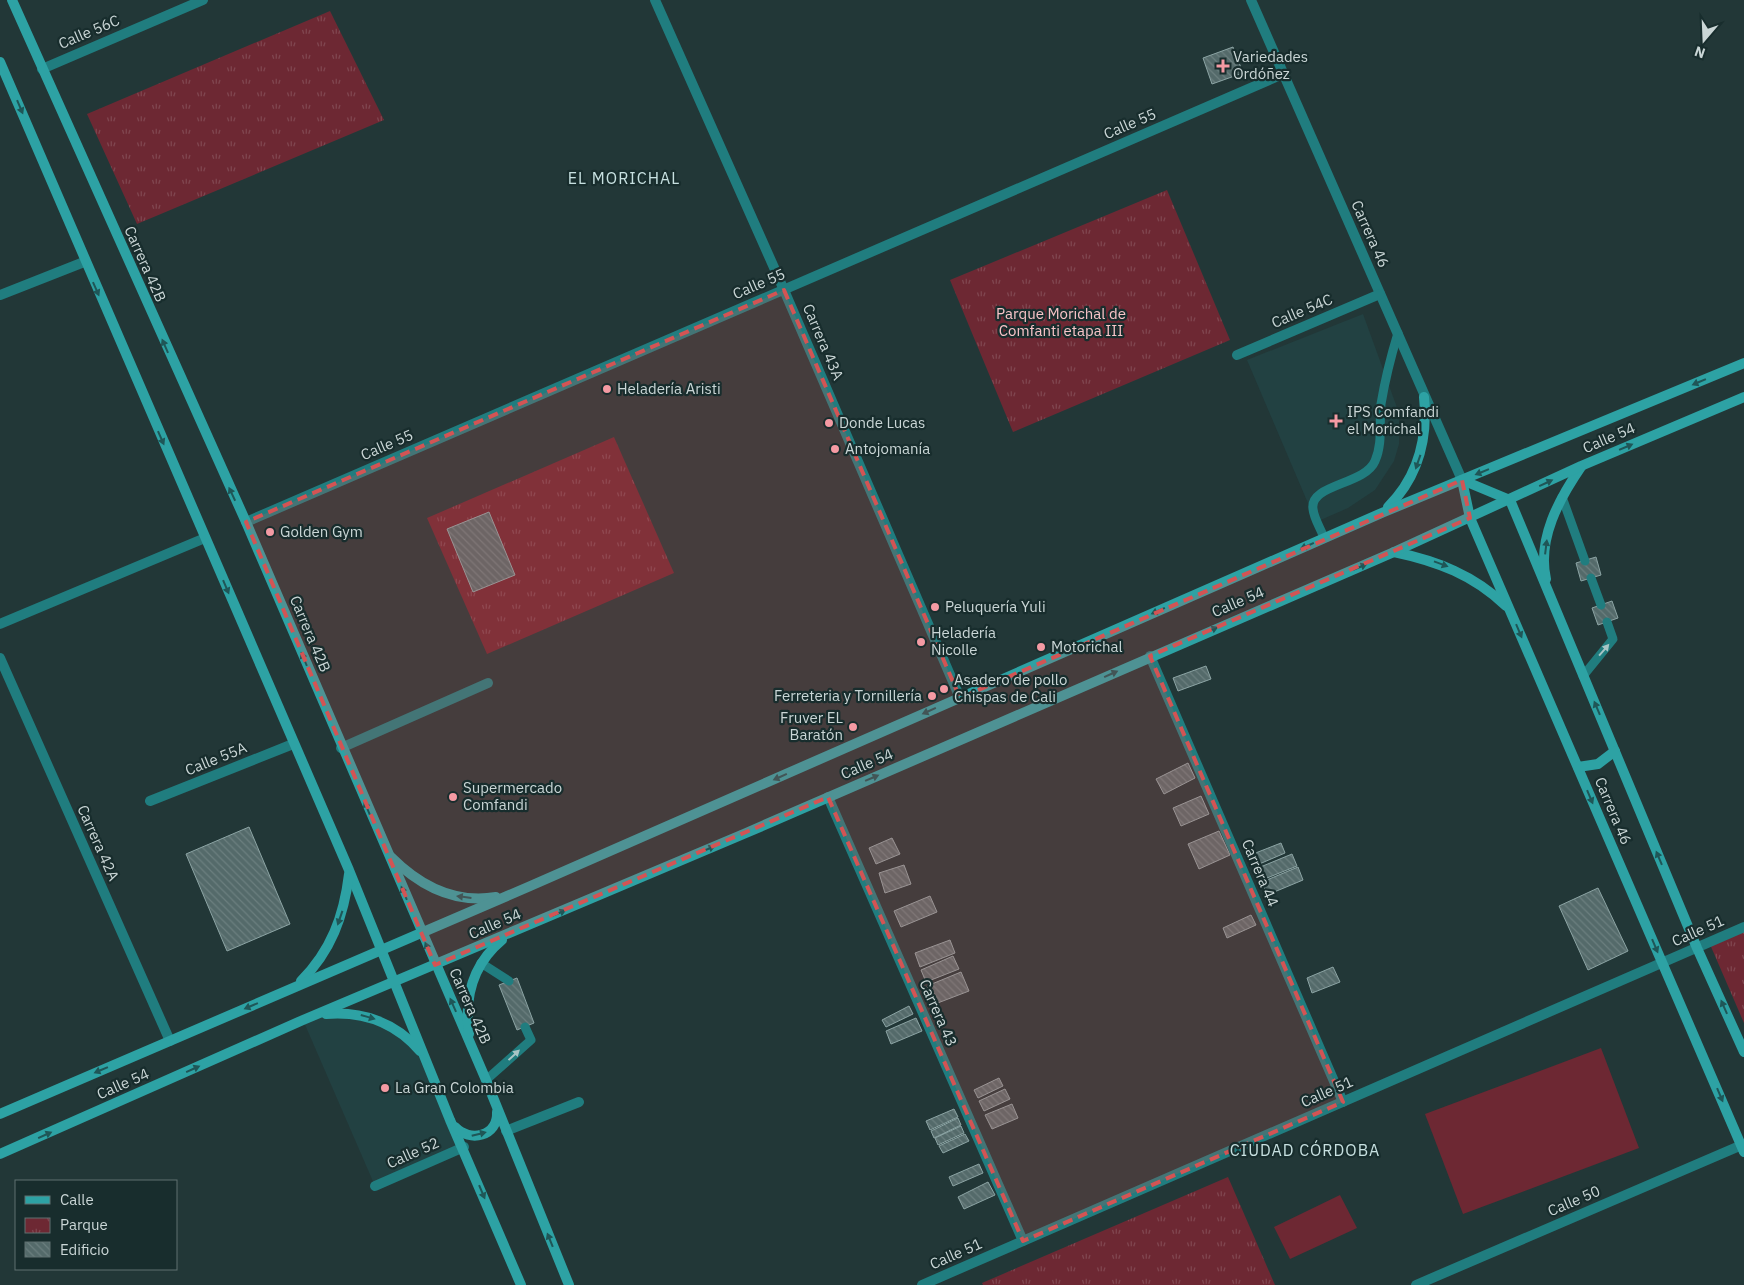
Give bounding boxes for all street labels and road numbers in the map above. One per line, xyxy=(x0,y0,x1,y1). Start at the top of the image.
street label: Calle 56C xyxy=(55,10,122,53)
street label: Calle 55 xyxy=(1101,104,1159,143)
street label: Carrera 46 xyxy=(1347,197,1394,270)
street label: Carrera 42B xyxy=(120,223,171,305)
street label: Calle 55 xyxy=(730,264,788,303)
street label: Calle 54C xyxy=(1268,289,1335,332)
street label: Carrera 43A xyxy=(799,301,848,383)
street label: Calle 54 xyxy=(1580,418,1638,457)
street label: Calle 55 xyxy=(358,425,416,464)
street label: Calle 54 xyxy=(1209,582,1267,621)
street label: Carrera 42B xyxy=(286,593,335,675)
street label: Calle 55A xyxy=(182,737,250,779)
street label: Calle 54 xyxy=(838,744,896,783)
street label: Carrera 46 xyxy=(1591,774,1636,847)
street label: Carrera 42A xyxy=(73,802,124,884)
street label: Carrera 44 xyxy=(1238,836,1283,909)
street label: Calle 54 xyxy=(466,904,524,943)
street label: Calle 51 xyxy=(1669,911,1727,950)
street label: Carrera 42B xyxy=(445,965,496,1047)
street label: Carrera 43 xyxy=(915,976,962,1049)
street label: Calle 54 xyxy=(94,1064,152,1103)
street label: Calle 51 xyxy=(1298,1072,1356,1111)
street label: Calle 52 xyxy=(384,1133,442,1172)
street label: Calle 50 xyxy=(1545,1181,1603,1220)
street label: Calle 51 xyxy=(927,1234,985,1273)

